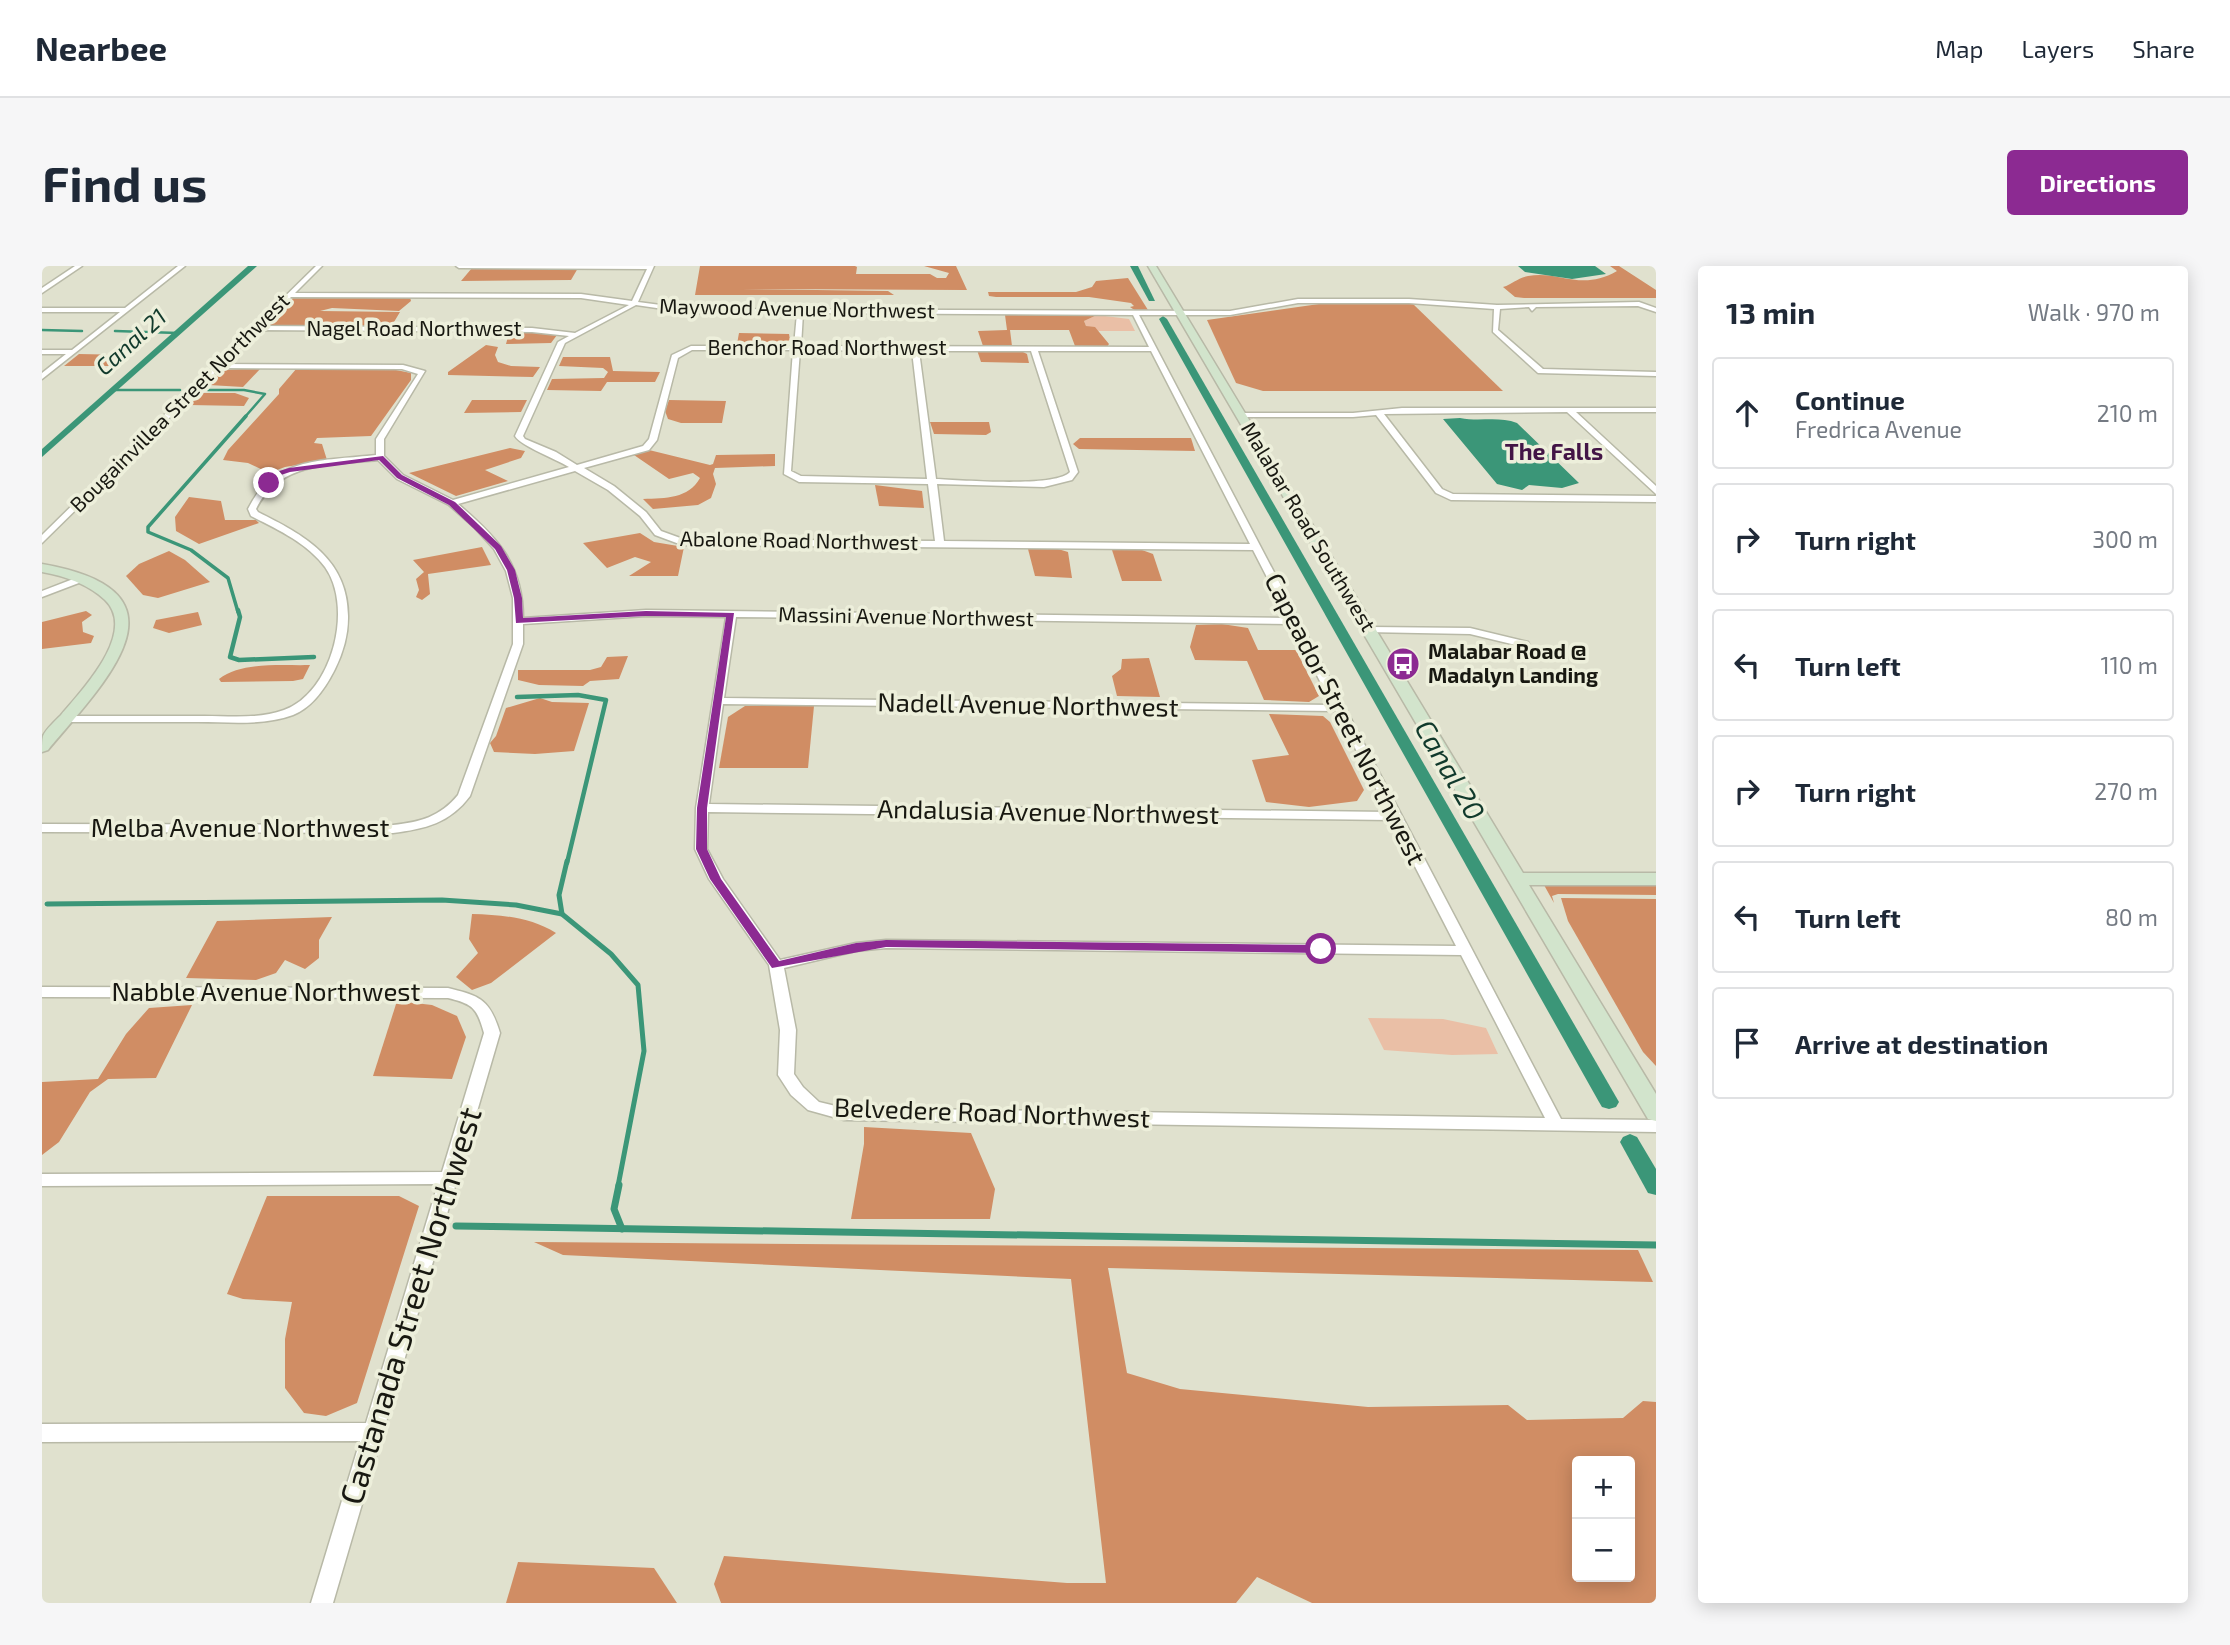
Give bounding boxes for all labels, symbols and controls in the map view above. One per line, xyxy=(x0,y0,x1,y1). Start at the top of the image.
text: Nearbee xyxy=(35,28,167,68)
text: Map xyxy=(1935,34,1983,63)
text: Layers xyxy=(2021,34,2094,63)
text: Share xyxy=(2132,34,2195,63)
button: Directions xyxy=(2007,150,2188,215)
text: Find us xyxy=(42,153,207,212)
street label: Bougainvillea Street Northwest xyxy=(64,287,294,517)
street label: Maywood Avenue Northwest xyxy=(659,293,935,322)
text: 13 min xyxy=(1726,294,1815,330)
text: Walk · 970 m xyxy=(2028,298,2160,326)
water label: Canal 21 xyxy=(89,302,172,380)
street label: Nagel Road Northwest xyxy=(306,315,522,340)
street label: Benchor Road Northwest xyxy=(707,334,947,359)
text: Continue xyxy=(1795,384,1905,415)
icon: ahead xyxy=(1728,394,1766,432)
text: 210 m xyxy=(2097,399,2158,427)
text: Fredrica Avenue xyxy=(1795,415,1962,443)
street label: Malabar Road Southwest xyxy=(1237,417,1382,636)
district label: The Falls xyxy=(1505,437,1603,465)
route end xyxy=(253,467,284,498)
icon: right xyxy=(1728,520,1766,558)
text: Turn right xyxy=(1795,524,1916,555)
street label: Abalone Road Northwest xyxy=(680,525,918,554)
text: 300 m xyxy=(2092,525,2158,553)
street label: Capeador Street Northwest xyxy=(1259,567,1433,869)
street label: Massini Avenue Northwest xyxy=(778,601,1034,630)
place label: Malabar Road @ Madalyn Landing xyxy=(1428,638,1598,688)
bus stop icon: Malabar Road @ Madalyn Landing xyxy=(1384,645,1422,683)
icon: left xyxy=(1728,646,1766,684)
text: Turn left xyxy=(1795,650,1901,681)
text: 110 m xyxy=(2101,651,2158,679)
street label: Nadell Avenue Northwest xyxy=(877,685,1179,722)
water label: Canal 20 xyxy=(1409,713,1493,826)
icon: right xyxy=(1728,772,1766,810)
text: Turn right xyxy=(1795,776,1916,807)
text: 270 m xyxy=(2094,777,2158,805)
street label: Andalusia Avenue Northwest xyxy=(877,792,1219,829)
street label: Melba Avenue Northwest xyxy=(91,811,389,842)
icon: left xyxy=(1728,898,1766,936)
text: Turn left xyxy=(1795,902,1901,933)
text: 80 m xyxy=(2105,903,2158,931)
route start xyxy=(1305,933,1336,964)
street label: Nabble Avenue Northwest xyxy=(112,975,421,1006)
icon: arrive xyxy=(1728,1024,1766,1062)
text: Arrive at destination xyxy=(1795,1028,2048,1059)
street label: Belvedere Road Northwest xyxy=(834,1090,1151,1133)
street label: Castanada Street Northwest xyxy=(330,1102,488,1509)
map controls xyxy=(1572,1456,1635,1582)
button: + xyxy=(1572,1456,1635,1519)
button: − xyxy=(1572,1519,1635,1582)

